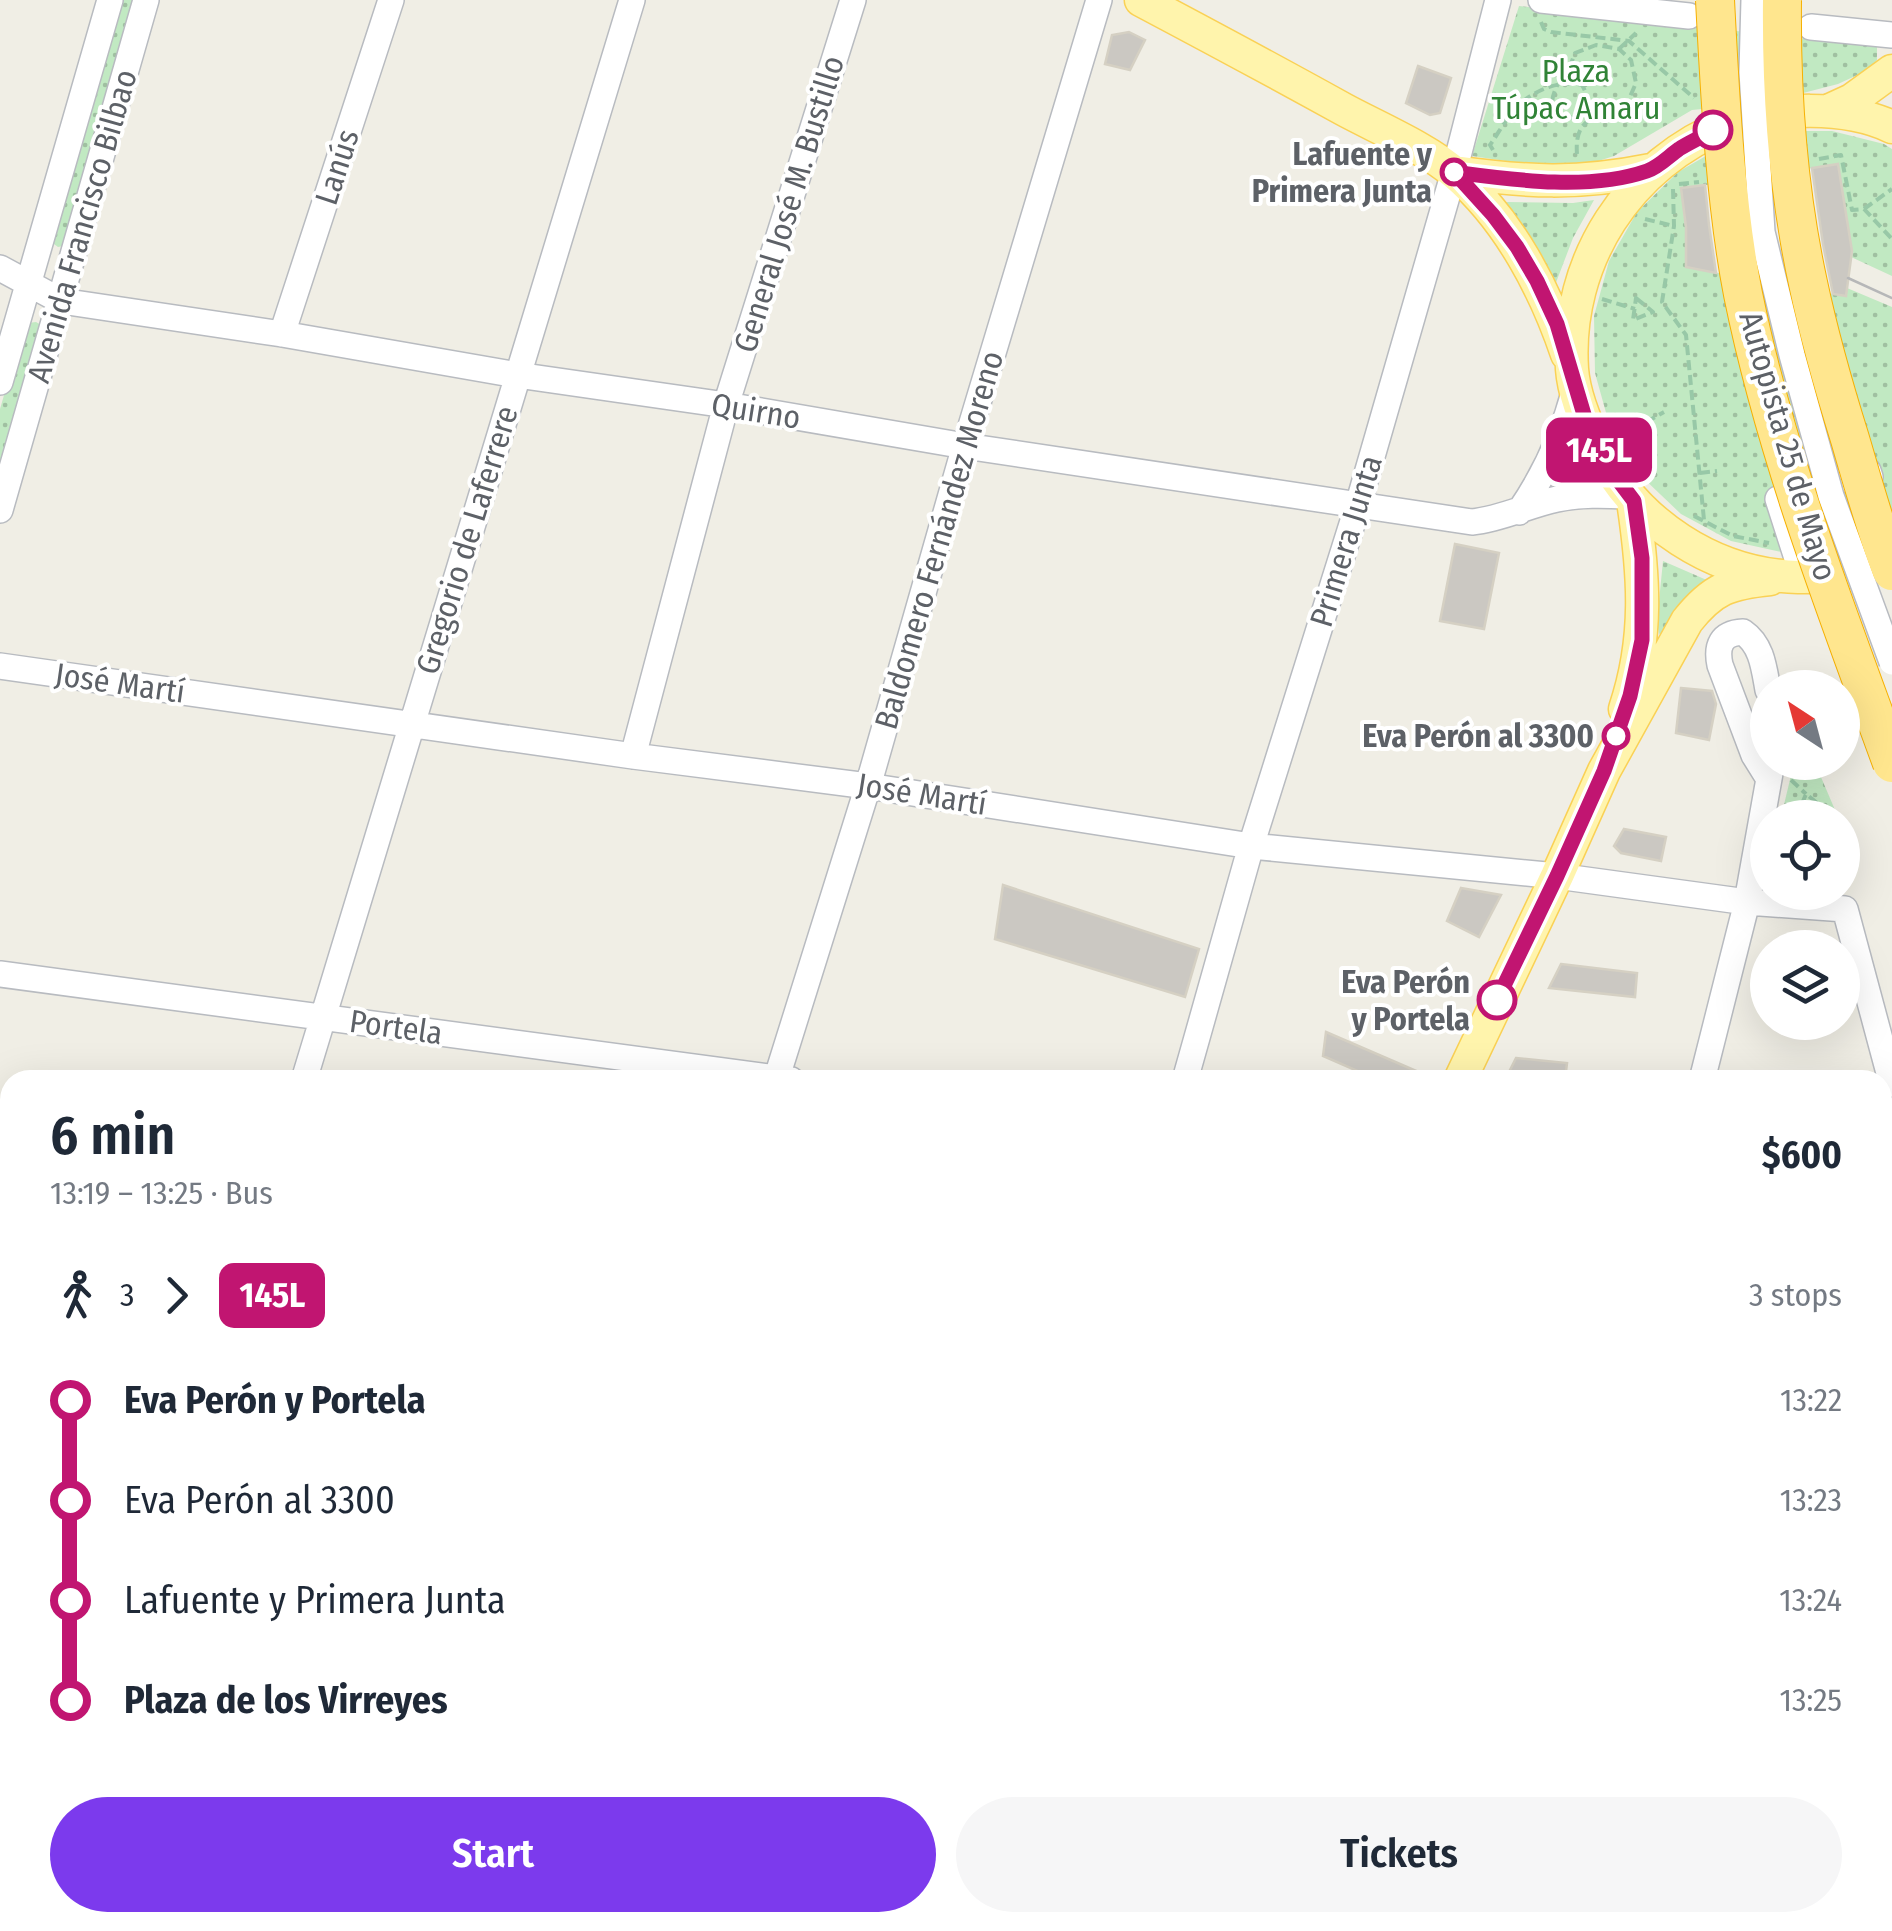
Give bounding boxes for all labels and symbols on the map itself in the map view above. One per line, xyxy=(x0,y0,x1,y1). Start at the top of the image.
street label: General José M. Bustillo xyxy=(726,51,852,357)
park label: Plaza Túpac Amaru xyxy=(1492,52,1660,127)
street label: Avenida Francisco Bilbao xyxy=(19,65,145,387)
unlabelled marker xyxy=(1694,111,1732,149)
street label: Lanús xyxy=(307,125,367,209)
place label: Lafuente y Primera Junta xyxy=(1252,135,1433,210)
marker: Lafuente y Primera Junta xyxy=(1441,159,1467,185)
street label: Autopista 25 de Mayo xyxy=(1731,307,1845,585)
street label: Baldomero Fernández Moreno xyxy=(867,346,1011,734)
street label: Quirno xyxy=(709,385,803,437)
street label: Gregorio de Laferrere xyxy=(408,401,526,679)
line badge: 145L xyxy=(1529,418,1669,482)
street label: Primera Junta xyxy=(1302,451,1390,631)
street label: José Martí xyxy=(53,655,187,711)
north arrow xyxy=(1750,670,1860,780)
place label: Eva Perón al 3300 xyxy=(1362,717,1594,755)
marker: Eva Perón al 3300 xyxy=(1603,723,1629,749)
street label: José Martí xyxy=(854,765,990,823)
place label: Eva Perón y Portela xyxy=(1341,963,1470,1038)
marker: Eva Perón y Portela xyxy=(1478,981,1516,1019)
street label: Portela xyxy=(347,1002,445,1052)

